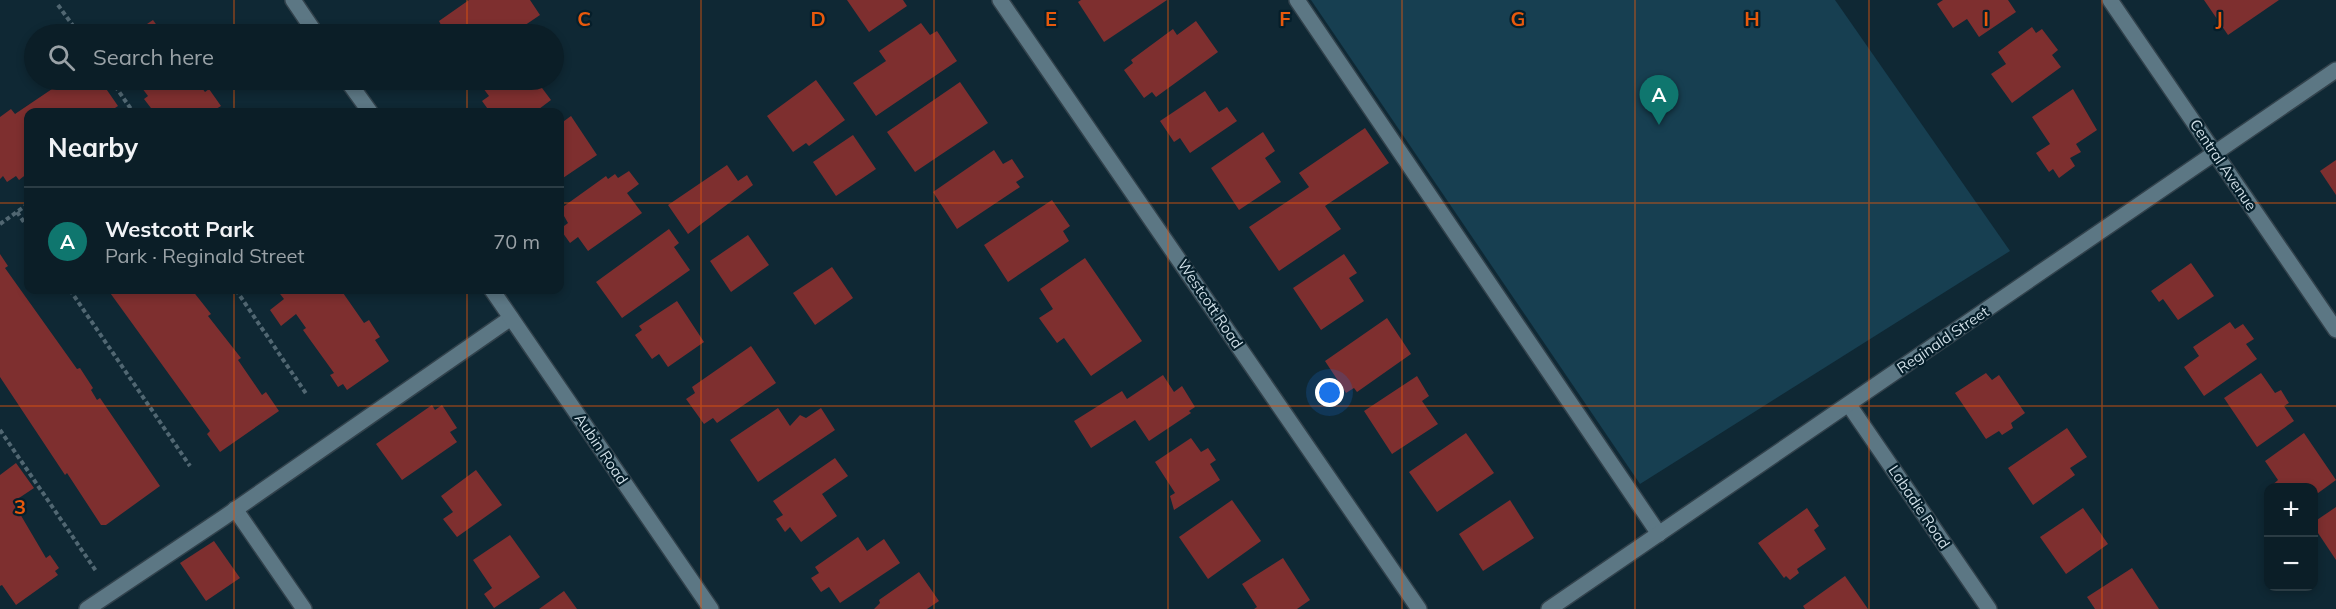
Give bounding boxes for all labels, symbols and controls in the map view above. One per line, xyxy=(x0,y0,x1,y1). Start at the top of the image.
text: C xyxy=(577,6,591,31)
text: D xyxy=(810,6,826,31)
text: E xyxy=(1045,6,1057,31)
text: F xyxy=(1279,6,1291,31)
text: G xyxy=(1511,6,1525,31)
text: H xyxy=(1744,6,1760,31)
text: I xyxy=(1983,6,1989,31)
text: J xyxy=(2215,6,2223,31)
search box xyxy=(24,24,564,90)
icon: search xyxy=(45,41,78,74)
text: Search here xyxy=(93,43,214,71)
pin: A xyxy=(1640,76,1678,125)
street label: Central Avenue xyxy=(2186,115,2261,214)
text: Nearby xyxy=(48,131,138,164)
text: Westcott Park xyxy=(105,215,254,243)
text: A xyxy=(60,229,75,254)
text: 70 m xyxy=(493,229,540,254)
text: Park · Reginald Street xyxy=(105,243,304,268)
street label: Westcott Road xyxy=(1174,256,1247,352)
street label: Reginald Street xyxy=(1893,302,1992,377)
your location xyxy=(1315,378,1344,407)
street label: Aubin Road xyxy=(571,410,632,488)
street label: Labadie Road xyxy=(1885,461,1954,552)
map controls xyxy=(2264,483,2318,591)
button: + xyxy=(2264,483,2318,537)
text: 3 xyxy=(14,494,26,519)
button: − xyxy=(2264,537,2318,591)

